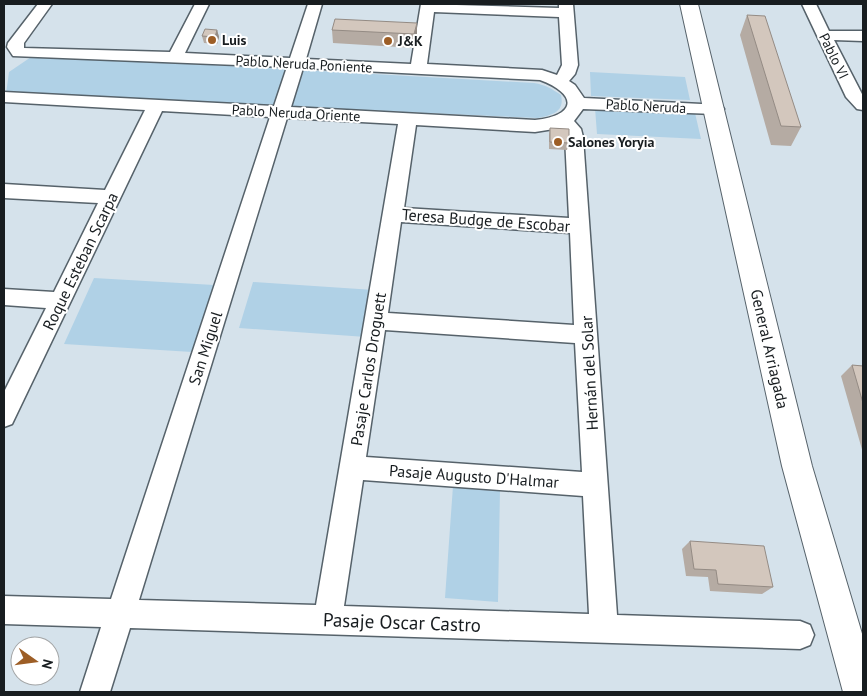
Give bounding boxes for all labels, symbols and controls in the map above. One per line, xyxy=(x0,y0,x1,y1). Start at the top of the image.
street label: Pablo VI xyxy=(815,30,853,82)
place label: Luis xyxy=(222,31,246,49)
place label: J&K xyxy=(397,32,423,50)
marker: Luis xyxy=(206,34,218,46)
marker: J&K xyxy=(382,35,394,47)
street label: Pablo Neruda Poniente xyxy=(235,51,373,77)
street label: Pablo Neruda xyxy=(605,95,687,117)
street label: Pablo Neruda Oriente xyxy=(231,101,361,125)
place label: Salones Yoryia xyxy=(568,133,654,151)
marker: Salones Yoryia xyxy=(552,136,564,148)
street label: Roque Esteban Scarpa xyxy=(38,189,122,333)
street label: Teresa Budge de Escobar xyxy=(401,204,571,236)
street label: General Arriagada xyxy=(747,287,793,411)
street label: Pasaje Carlos Droguett xyxy=(346,290,390,447)
street label: San Miguel xyxy=(184,308,226,387)
street label: Hernán del Solar xyxy=(576,315,602,431)
street label: Pasaje Augusto D'Halmar xyxy=(388,460,560,492)
street label: Pasaje Oscar Castro xyxy=(323,607,481,637)
north arrow xyxy=(10,636,60,686)
text: N xyxy=(38,658,57,671)

